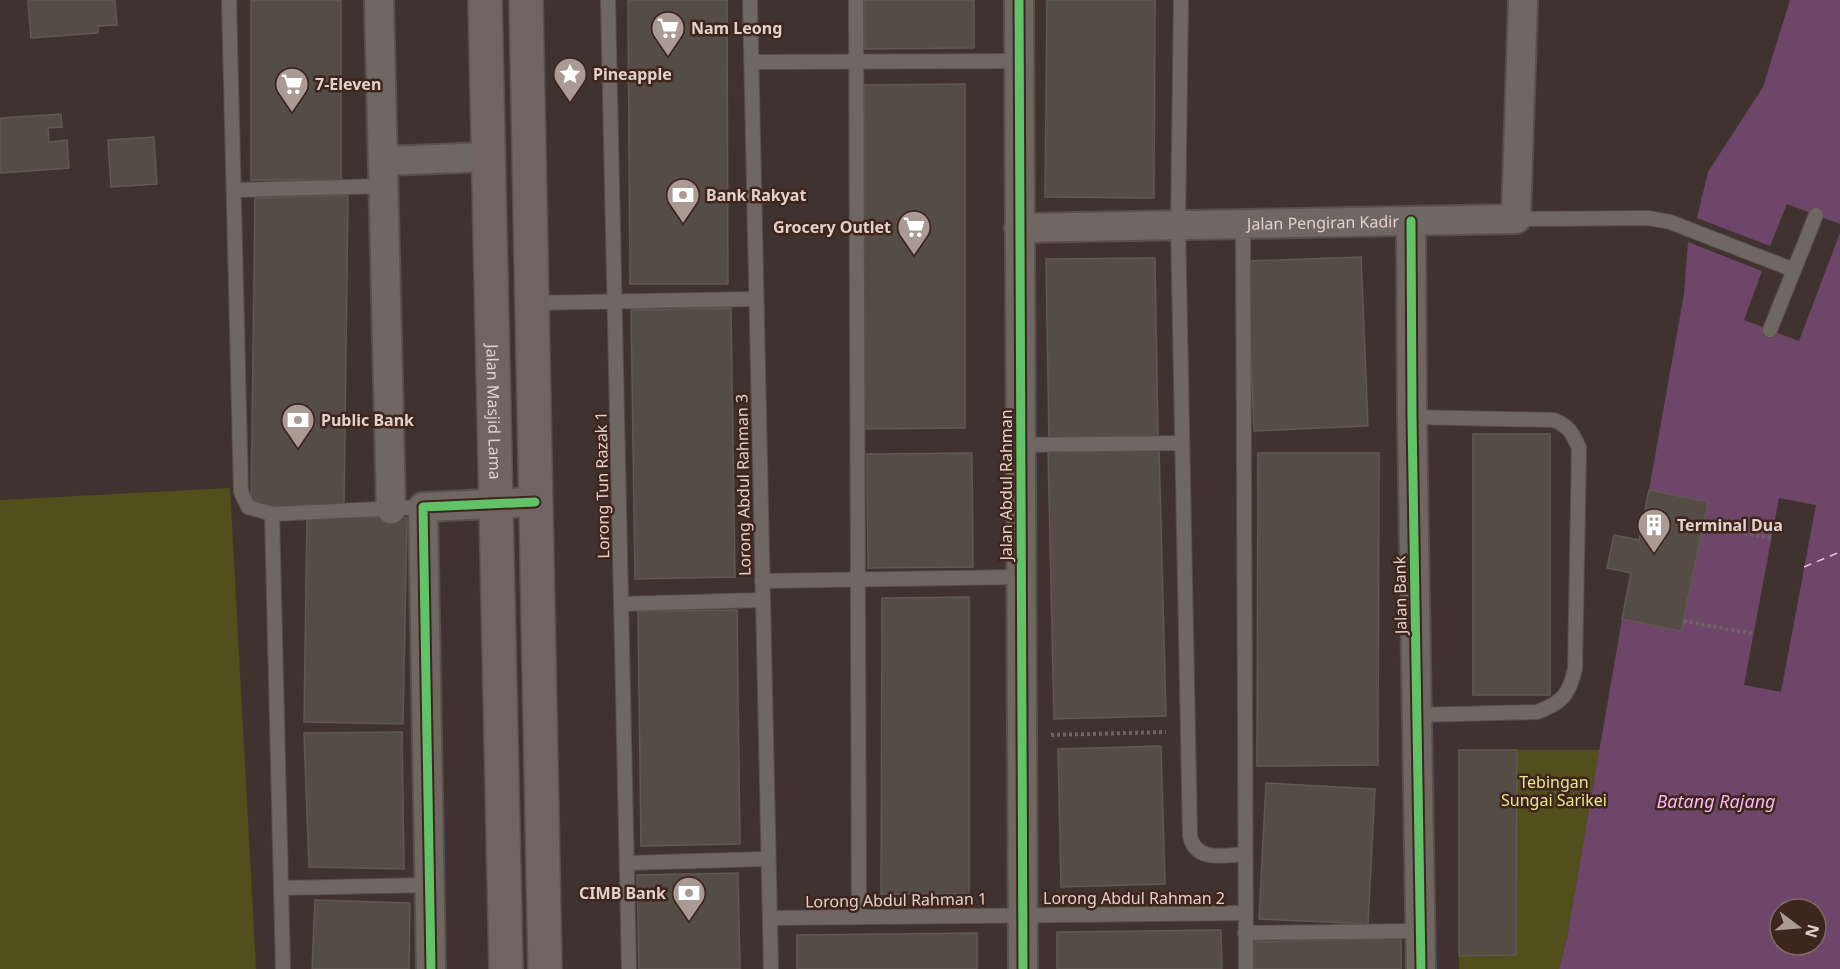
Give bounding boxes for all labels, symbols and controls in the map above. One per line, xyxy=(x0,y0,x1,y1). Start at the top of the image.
supermarket icon: Nam Leong xyxy=(650,10,686,57)
place label: Nam Leong xyxy=(691,17,782,39)
place icon: Pineapple xyxy=(552,56,588,103)
place label: Pineapple xyxy=(593,63,672,85)
supermarket icon: 7-Eleven xyxy=(274,66,310,113)
place label: 7-Eleven xyxy=(315,73,381,95)
bank icon: Bank Rakyat xyxy=(665,177,701,224)
place label: Bank Rakyat xyxy=(706,184,806,206)
supermarket icon: Grocery Outlet xyxy=(896,209,932,256)
street label: Jalan Pengiran Kadir xyxy=(1245,210,1400,235)
place label: Grocery Outlet xyxy=(773,216,891,238)
street label: Jalan Masjid Lama xyxy=(481,342,506,480)
street label: Lorong Abdul Rahman 3 xyxy=(730,394,756,576)
bank icon: Public Bank xyxy=(280,402,316,449)
place label: Public Bank xyxy=(321,409,414,431)
street label: Jalan Abdul Rahman xyxy=(995,409,1017,563)
street label: Lorong Tun Razak 1 xyxy=(590,411,614,559)
building icon: Terminal Dua xyxy=(1636,507,1672,554)
place label: Terminal Dua xyxy=(1677,514,1783,536)
street label: Jalan Bank xyxy=(1388,555,1412,636)
park label: Tebingan Sungai Sarikei xyxy=(1501,771,1607,811)
water label: Batang Rajang xyxy=(1657,789,1776,813)
bank icon: CIMB Bank xyxy=(671,875,707,922)
place label: CIMB Bank xyxy=(579,882,666,904)
street label: Lorong Abdul Rahman 1 xyxy=(805,887,987,913)
street label: Lorong Abdul Rahman 2 xyxy=(1043,887,1225,909)
north arrow xyxy=(1768,897,1828,957)
text: N xyxy=(1800,922,1825,940)

